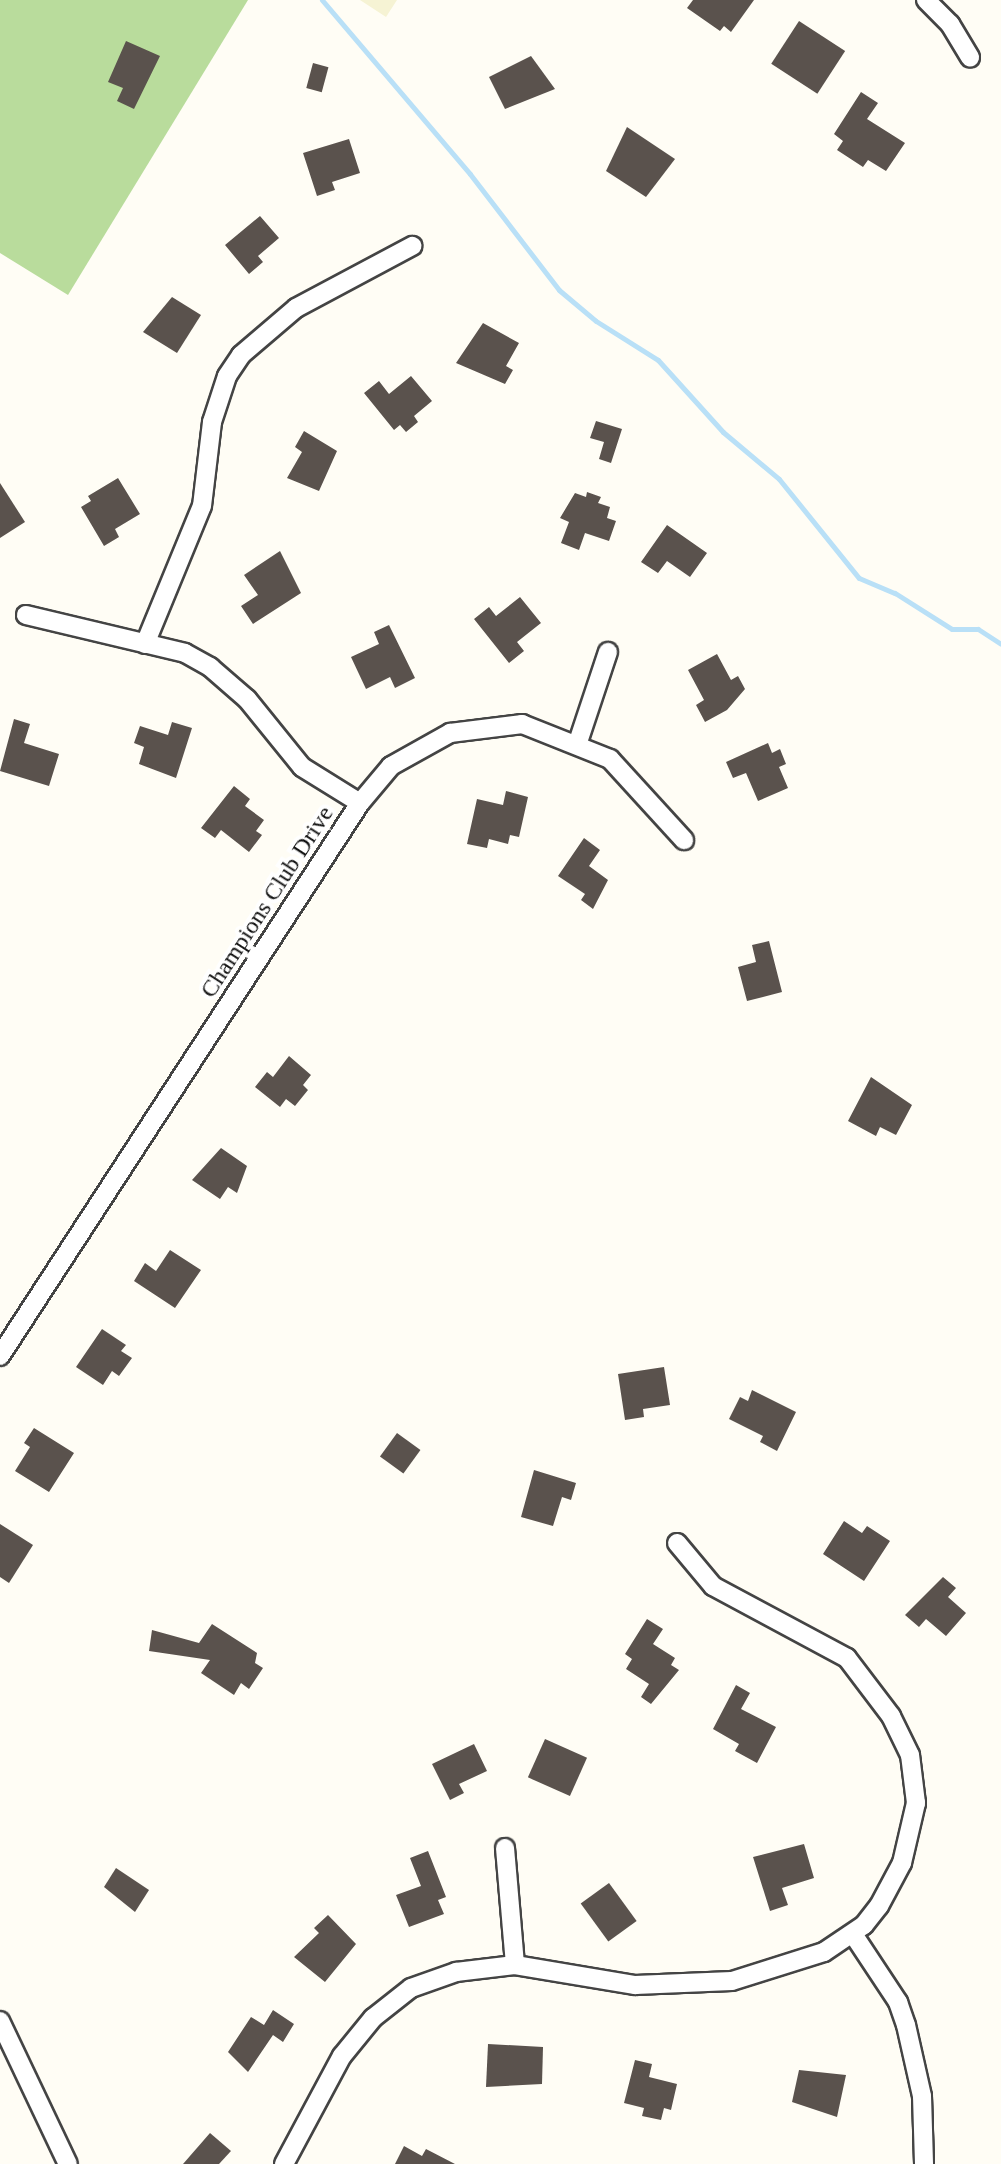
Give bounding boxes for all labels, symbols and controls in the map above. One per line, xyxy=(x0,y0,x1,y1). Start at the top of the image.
street label: Champions Club Drive xyxy=(194,801,340,1003)

